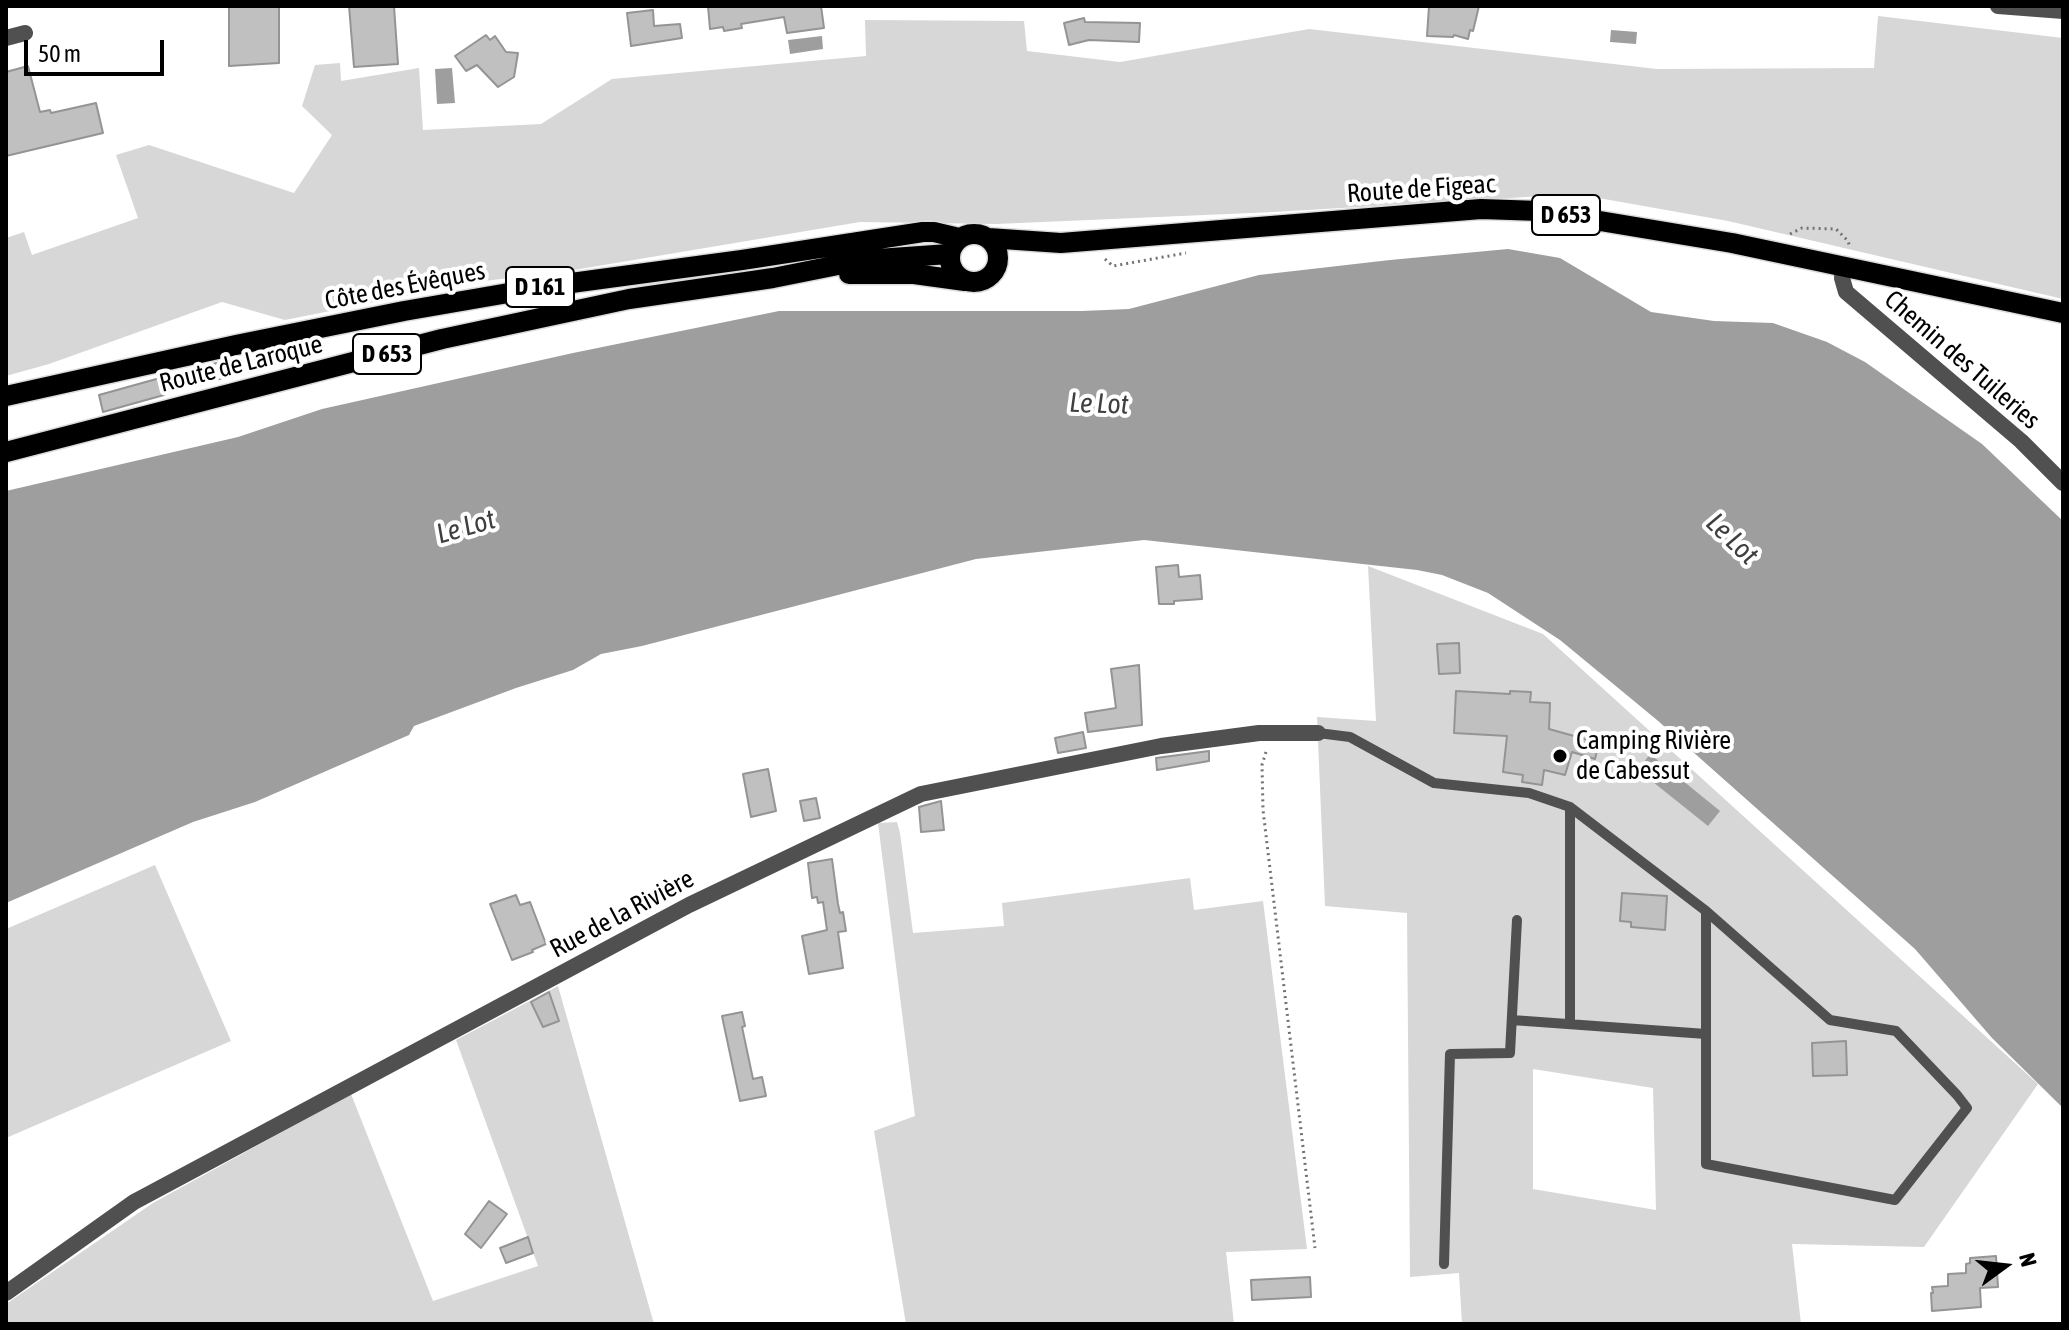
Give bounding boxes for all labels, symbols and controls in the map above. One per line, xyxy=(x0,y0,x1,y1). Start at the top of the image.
scale bar xyxy=(28,24,168,74)
text: 50 m xyxy=(38,40,81,67)
street label: Route de Figeac xyxy=(1346,168,1496,210)
road number: D 653 xyxy=(1532,195,1600,235)
street label: Côte des Évêques xyxy=(322,255,488,317)
road number: D 161 xyxy=(506,267,574,307)
street label: Chemin des Tuileries xyxy=(1878,284,2046,436)
street label: Route de Laroque xyxy=(156,329,326,399)
road number: D 653 xyxy=(353,334,421,374)
water label: Le Lot xyxy=(1069,386,1129,422)
water label: Le Lot xyxy=(433,503,499,551)
water label: Le Lot xyxy=(1699,506,1765,572)
place label: Camping Rivière de Cabessut xyxy=(1576,725,1731,786)
marker: Camping Rivière de Cabessut xyxy=(1551,747,1569,765)
street label: Rue de la Rivière xyxy=(545,863,699,965)
north arrow xyxy=(1965,1226,2045,1306)
text: N xyxy=(2014,1250,2042,1269)

